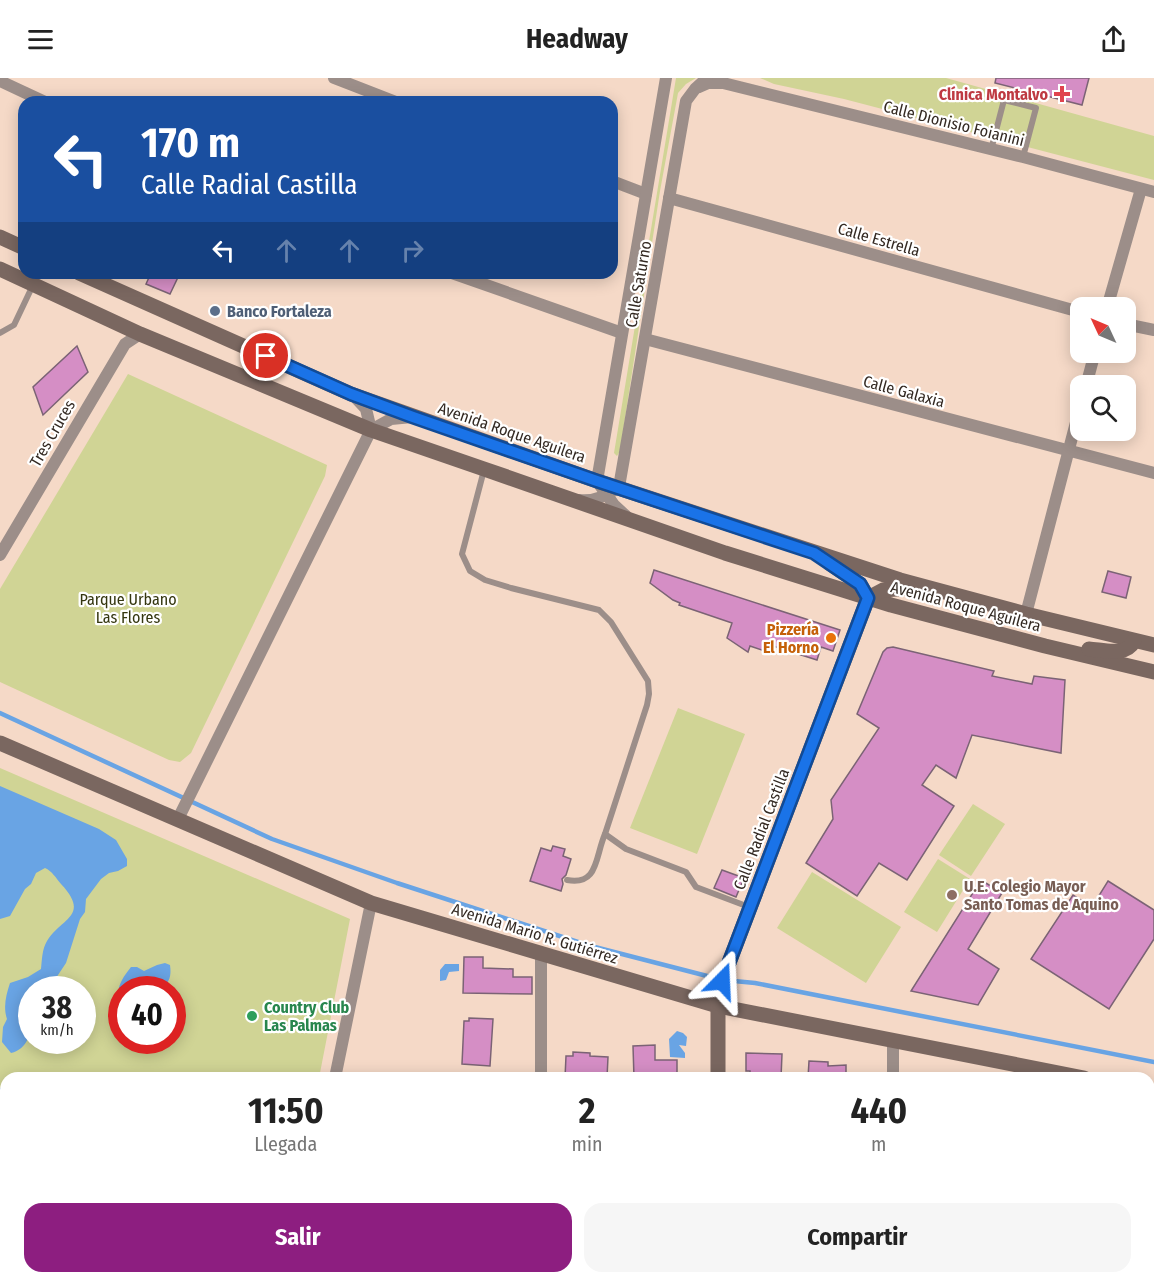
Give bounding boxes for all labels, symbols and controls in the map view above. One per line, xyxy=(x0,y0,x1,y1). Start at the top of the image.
icon: menu xyxy=(24,23,57,56)
text: Headway xyxy=(526,23,628,55)
icon: share xyxy=(1097,23,1130,56)
place label: Clínica Montalvo xyxy=(939,85,1048,104)
marker: Clínica Montalvo xyxy=(1053,85,1071,103)
street label: Calle Dionisio Foianini xyxy=(881,97,1026,150)
text: 170 m xyxy=(141,118,240,168)
icon: left xyxy=(42,120,120,198)
text: Calle Radial Castilla xyxy=(141,169,358,201)
street label: Calle Estrella xyxy=(836,219,922,260)
icon: left xyxy=(207,234,240,267)
icon: ahead xyxy=(270,234,303,267)
icon: ahead xyxy=(333,234,366,267)
icon: right xyxy=(396,234,429,267)
street label: Calle Saturno xyxy=(622,239,655,329)
north arrow xyxy=(1070,297,1136,363)
map controls xyxy=(1070,297,1136,441)
place label: Banco Fortaleza xyxy=(227,302,332,321)
marker: Banco Fortaleza xyxy=(208,304,222,318)
pin xyxy=(240,330,291,381)
icon: arrive xyxy=(249,339,282,372)
street label: Calle Galaxia xyxy=(861,372,947,411)
button: search xyxy=(1070,375,1136,441)
street label: Tres Cruces xyxy=(26,396,79,470)
street label: Avenida Roque Aguilera xyxy=(436,398,588,467)
street label: Avenida Roque Aguilera xyxy=(889,577,1043,636)
park label: Parque Urbano Las Flores xyxy=(79,590,177,627)
place label: Pizzería El Horno xyxy=(763,620,819,657)
marker: Pizzería El Horno xyxy=(824,631,838,645)
street label: Calle Radial Castilla xyxy=(730,766,793,893)
place label: U.E. Colegio Mayor Santo Tomas de Aquino xyxy=(964,877,1119,914)
marker: U.E. Colegio Mayor Santo Tomas de Aquino xyxy=(945,888,959,902)
street label: Avenida Mario R. Gutiérrez xyxy=(450,899,620,968)
position arrow xyxy=(690,949,754,1013)
speed limit sign: 40 xyxy=(108,976,186,1054)
text: 38 xyxy=(42,990,72,1026)
place label: Country Club Las Palmas xyxy=(264,998,350,1035)
marker: Country Club Las Palmas xyxy=(245,1009,259,1023)
text: km/h xyxy=(40,1021,74,1039)
text: 11:50 xyxy=(248,1089,324,1133)
text: 2 xyxy=(579,1089,595,1133)
text: 440 xyxy=(850,1089,907,1133)
text: Llegada xyxy=(254,1132,317,1156)
text: min xyxy=(572,1132,602,1156)
text: m xyxy=(871,1132,886,1156)
button: Salir xyxy=(24,1203,572,1272)
button: Compartir xyxy=(584,1203,1131,1272)

